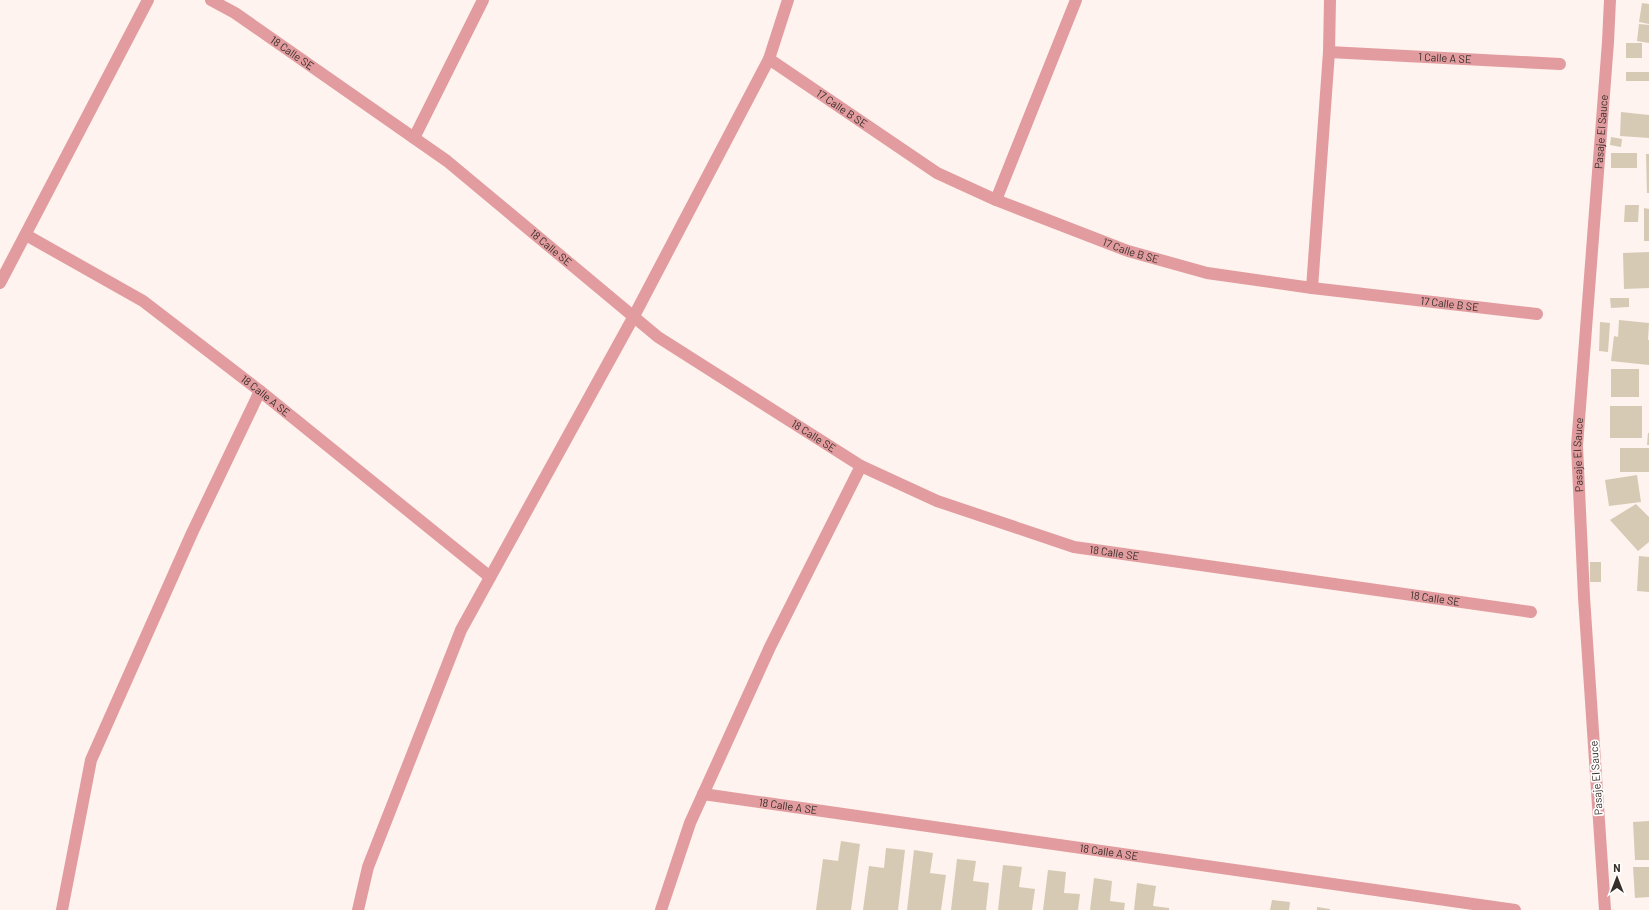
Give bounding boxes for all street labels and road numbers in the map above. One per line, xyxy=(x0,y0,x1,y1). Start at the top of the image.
street label: 18 Calle SE xyxy=(268,33,317,72)
street label: 1 Calle A SE xyxy=(1418,50,1472,65)
street label: 17 Calle B SE xyxy=(814,86,870,130)
street label: Pasaje El Sauce xyxy=(1591,94,1610,169)
street label: 18 Calle SE xyxy=(528,226,575,268)
street label: 17 Calle B SE xyxy=(1101,235,1161,265)
street label: 17 Calle B SE xyxy=(1420,294,1480,313)
street label: 18 Calle A SE xyxy=(238,372,293,419)
street label: 18 Calle SE xyxy=(789,417,839,455)
street label: Pasaje El Sauce xyxy=(1570,417,1585,492)
street label: 18 Calle SE xyxy=(1089,542,1140,562)
street label: 18 Calle SE xyxy=(1409,588,1461,608)
street label: Pasaje El Sauce xyxy=(1586,740,1605,816)
street label: 18 Calle A SE xyxy=(758,795,819,816)
street label: 18 Calle A SE xyxy=(1079,841,1139,862)

